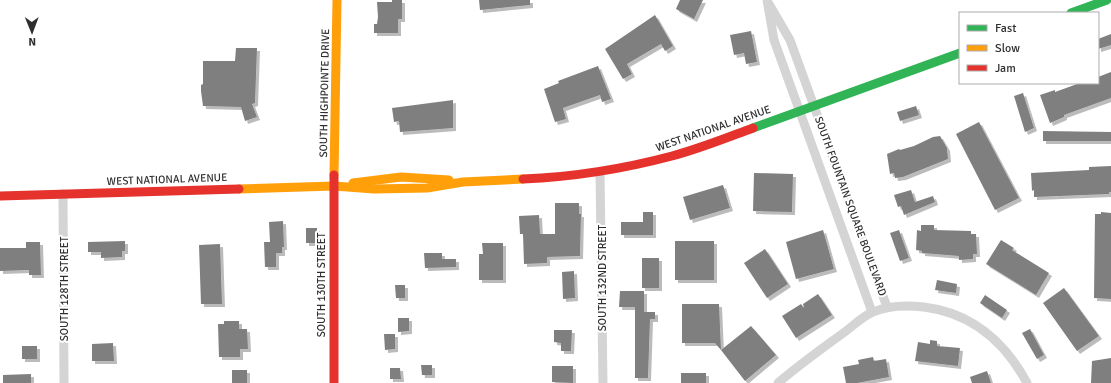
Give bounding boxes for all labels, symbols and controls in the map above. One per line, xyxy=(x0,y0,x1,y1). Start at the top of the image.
north arrow xyxy=(12,12,52,52)
legend xyxy=(959,12,1099,84)
text: Fast xyxy=(995,21,1016,36)
street label: SOUTH HIGHPOINTE DRIVE xyxy=(317,28,332,158)
text: N xyxy=(28,35,36,48)
text: Slow xyxy=(995,41,1020,56)
text: Jam xyxy=(995,61,1016,76)
street label: WEST NATIONAL AVENUE xyxy=(654,103,772,154)
street label: SOUTH FOUNTAIN SQUARE BOULEVARD xyxy=(812,115,889,298)
street label: WEST NATIONAL AVENUE xyxy=(106,171,228,188)
street label: SOUTH 132ND STREET xyxy=(596,224,609,331)
street label: SOUTH 130TH STREET xyxy=(315,232,328,337)
street label: SOUTH 128TH STREET xyxy=(58,236,71,341)

